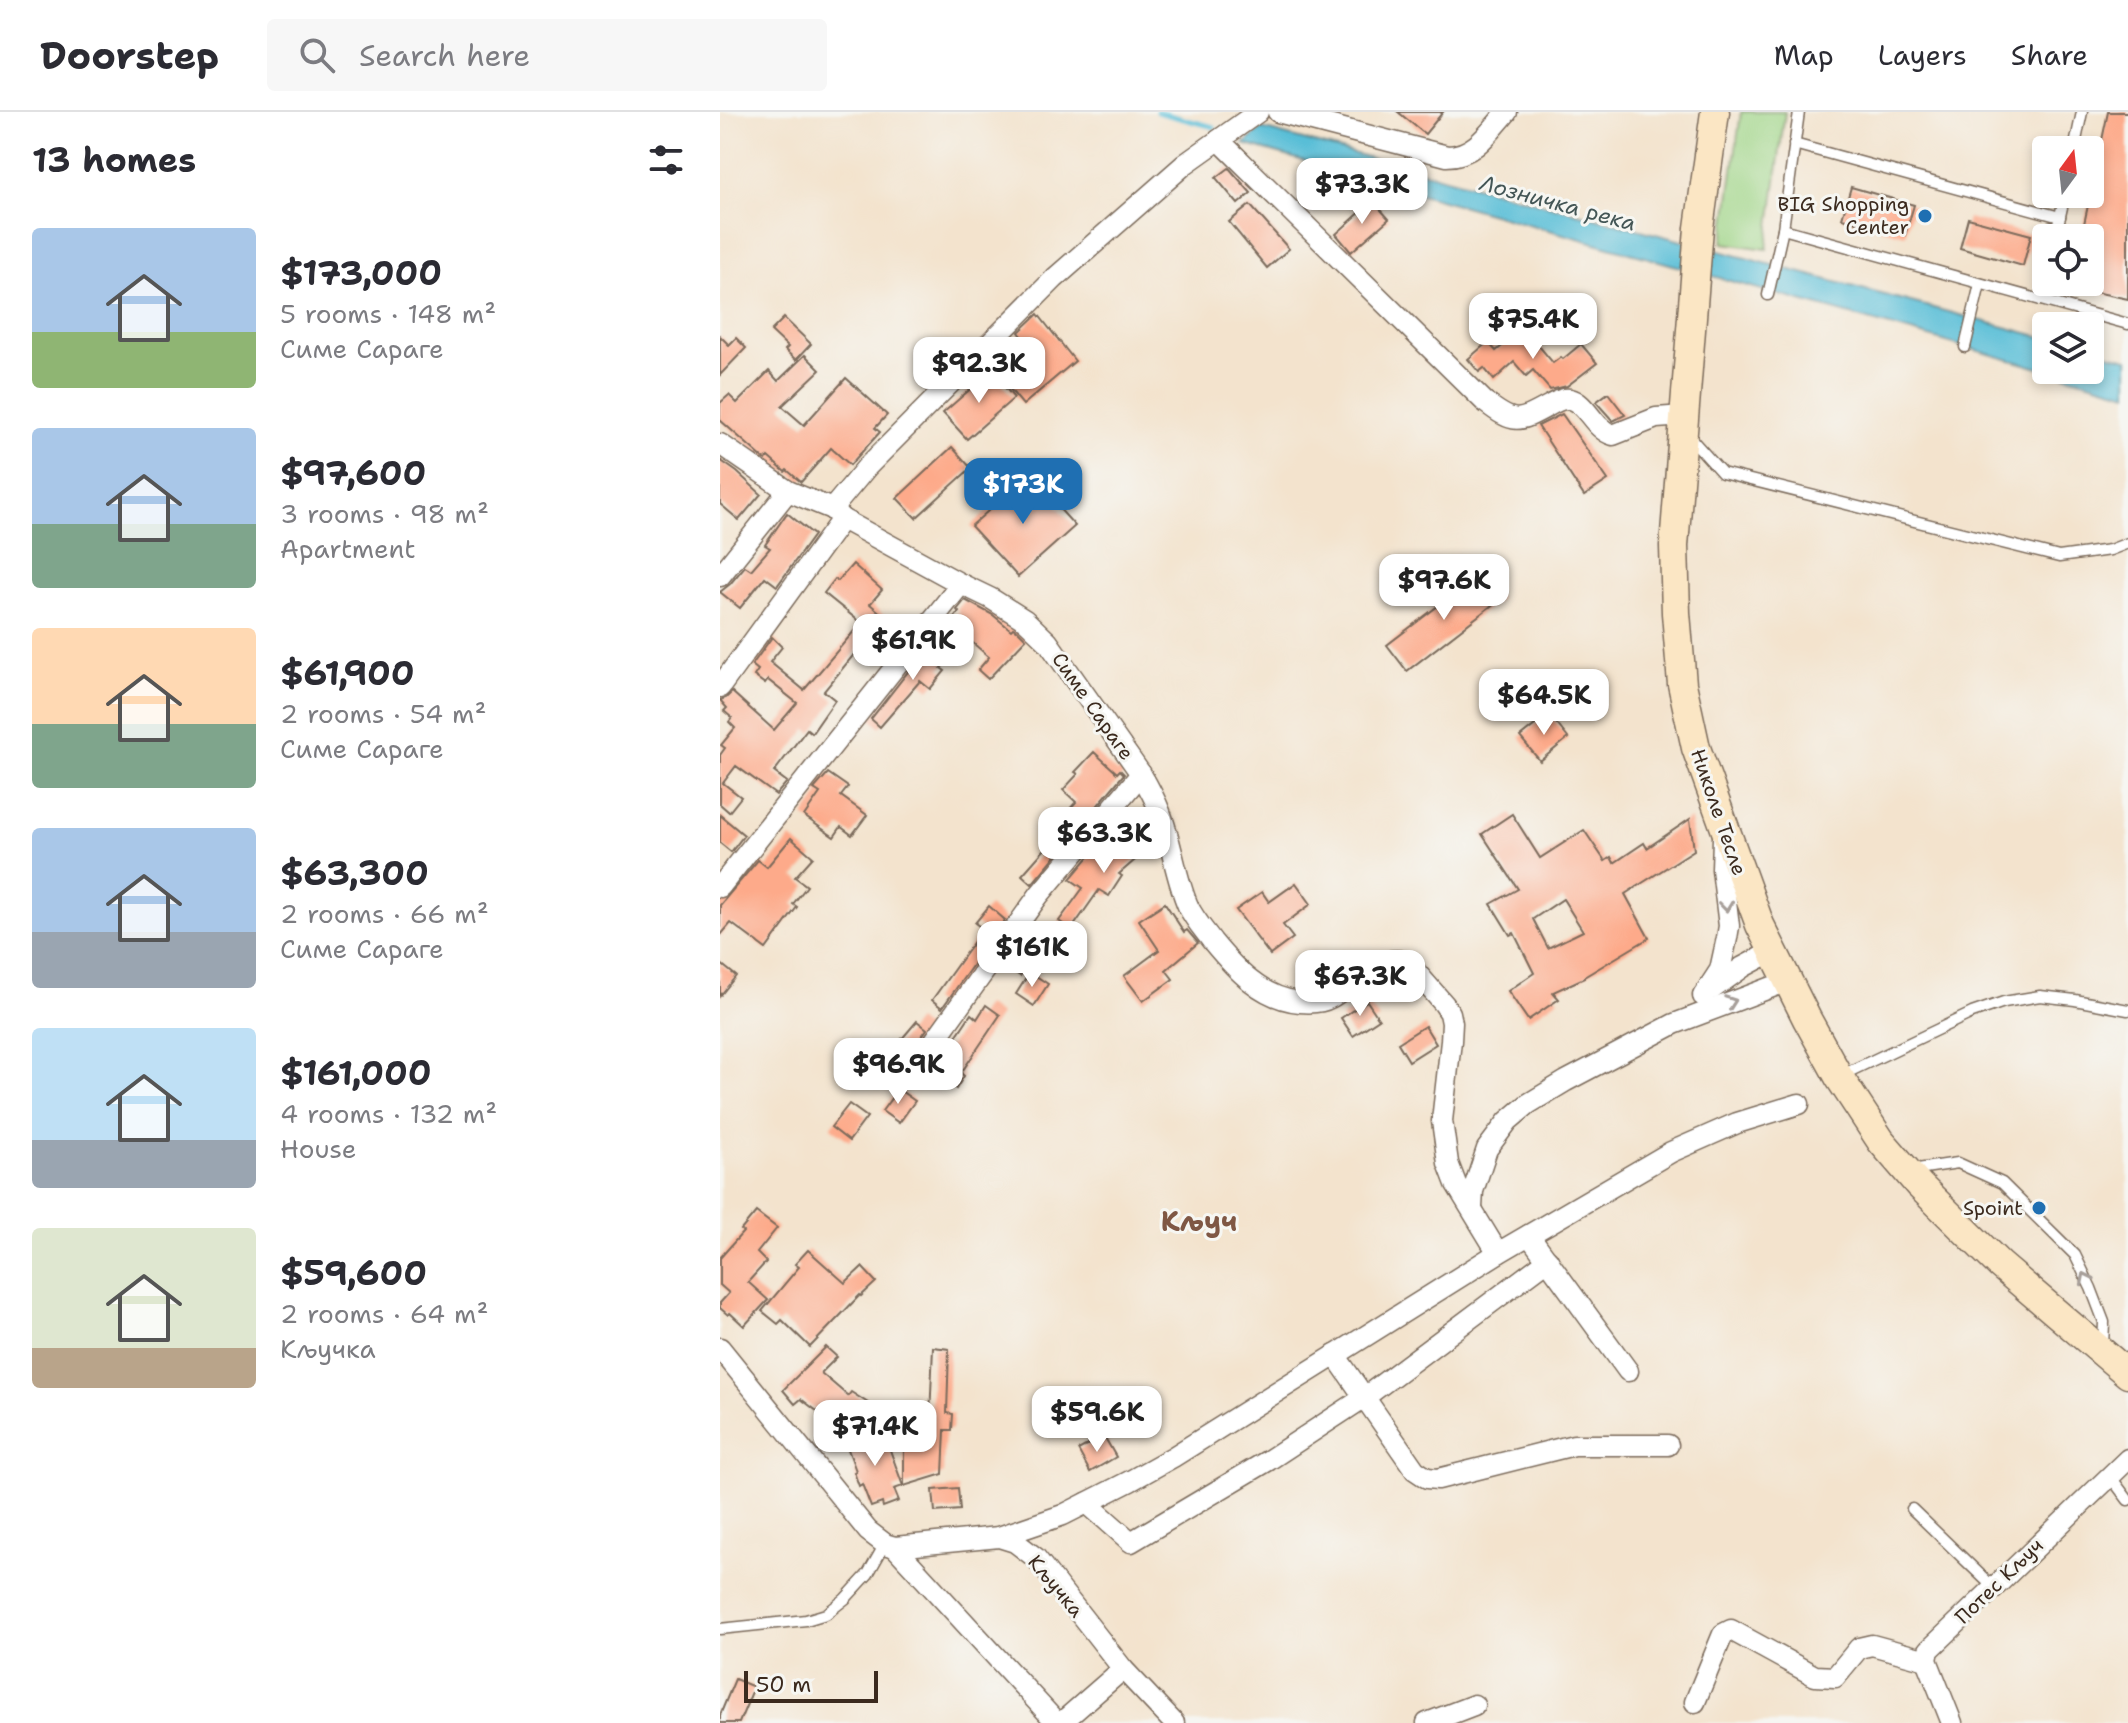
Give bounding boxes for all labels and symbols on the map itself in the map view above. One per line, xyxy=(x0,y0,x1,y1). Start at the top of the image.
north arrow xyxy=(2032,136,2104,208)
pin: $73.3K xyxy=(1297,158,1427,226)
water label: Лозничка река xyxy=(1476,168,1639,238)
place label: BIG Shopping Center xyxy=(1777,191,1909,240)
marker: BIG Shopping Center xyxy=(1916,207,1934,225)
pin: $75.4K xyxy=(1468,293,1598,361)
pin: $92.3K xyxy=(914,337,1044,405)
pin: $173K xyxy=(967,458,1079,526)
pin: $97.6K xyxy=(1379,554,1509,622)
pin: $61.9K xyxy=(848,614,978,682)
street label: Симе Сараге xyxy=(1046,647,1140,765)
pin: $64.5K xyxy=(1479,669,1609,737)
street label: Николе Тесле xyxy=(1685,745,1753,879)
pin: $63.3K xyxy=(1039,807,1169,875)
one-way arrow xyxy=(1718,900,1735,913)
pin: $161K xyxy=(976,921,1088,989)
pin: $67.3K xyxy=(1295,950,1425,1018)
one-way arrow xyxy=(1723,996,1737,1012)
pin: $96.9K xyxy=(833,1038,963,1106)
place label: Spoint xyxy=(1963,1195,2023,1221)
marker: Spoint xyxy=(2030,1199,2048,1217)
district label: Кључ xyxy=(1161,1202,1237,1240)
one-way arrow xyxy=(2081,1272,2096,1287)
pin: $59.6K xyxy=(1032,1386,1162,1454)
pin: $71.4K xyxy=(810,1400,940,1468)
street label: Потес Кључ xyxy=(1949,1532,2049,1630)
street label: Кључка xyxy=(1022,1549,1090,1623)
scale bar xyxy=(744,1667,878,1703)

